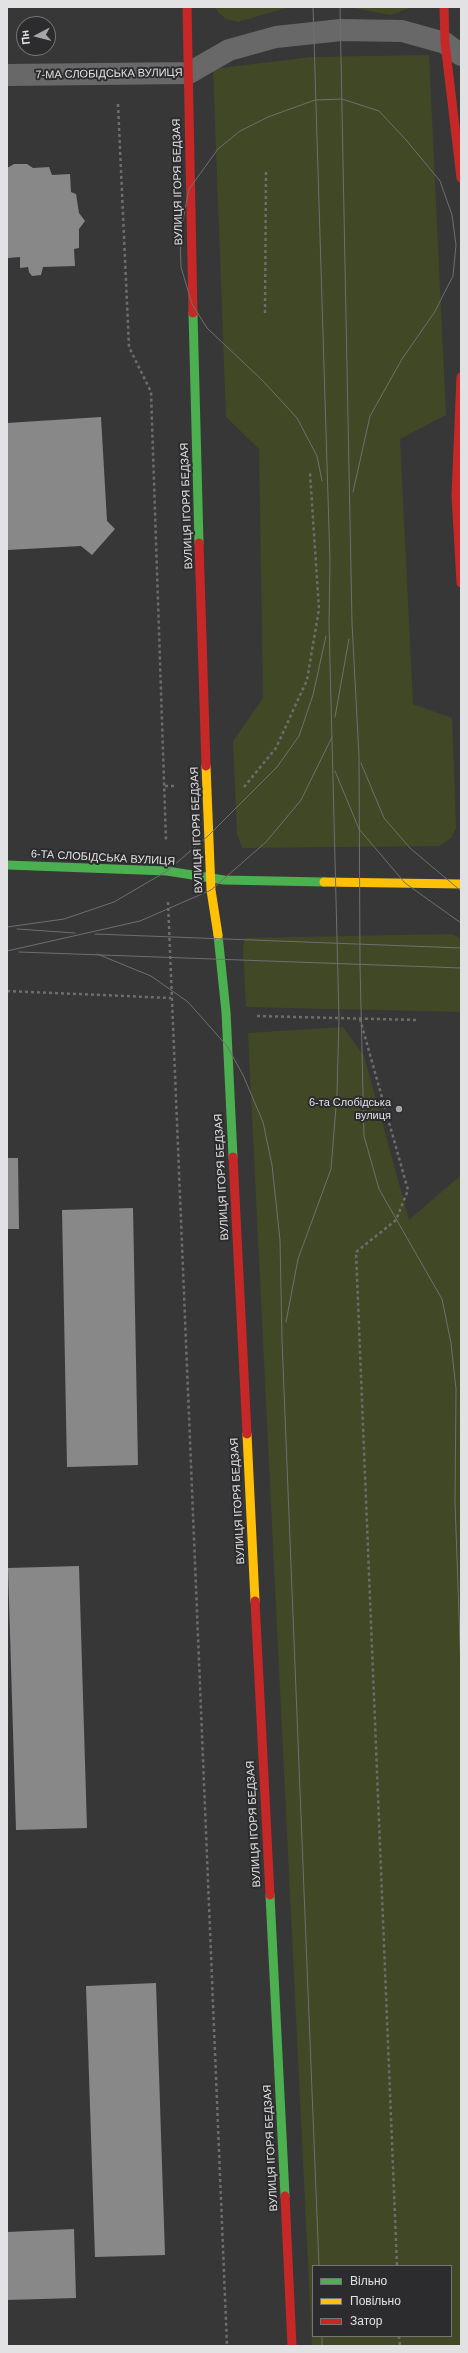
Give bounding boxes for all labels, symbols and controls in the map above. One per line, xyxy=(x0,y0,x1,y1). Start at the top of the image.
north arrow xyxy=(16,16,56,56)
text: Пн xyxy=(18,29,32,45)
street label: 7-МА СЛОБІДСЬКА ВУЛИЦЯ xyxy=(35,66,183,82)
street label: ВУЛИЦЯ ІГОРЯ БЕДЗАЯ xyxy=(170,118,186,246)
street label: ВУЛИЦЯ ІГОРЯ БЕДЗАЯ xyxy=(178,442,196,570)
street label: ВУЛИЦЯ ІГОРЯ БЕДЗАЯ xyxy=(188,766,206,894)
street label: 6-ТА СЛОБІДСЬКА ВУЛИЦЯ xyxy=(31,848,175,868)
place label: 6-та Слобідська вулиця xyxy=(309,1096,391,1122)
marker: 6-та Слобідська вулиця xyxy=(394,1104,404,1114)
street label: ВУЛИЦЯ ІГОРЯ БЕДЗАЯ xyxy=(212,1113,232,1241)
street label: ВУЛИЦЯ ІГОРЯ БЕДЗАЯ xyxy=(228,1437,248,1565)
street label: ВУЛИЦЯ ІГОРЯ БЕДЗАЯ xyxy=(244,1760,264,1888)
street label: ВУЛИЦЯ ІГОРЯ БЕДЗАЯ xyxy=(261,2084,281,2212)
legend xyxy=(312,2265,452,2337)
text: Вільно xyxy=(350,2274,387,2288)
text: Повільно xyxy=(350,2294,401,2308)
text: Затор xyxy=(350,2314,382,2328)

